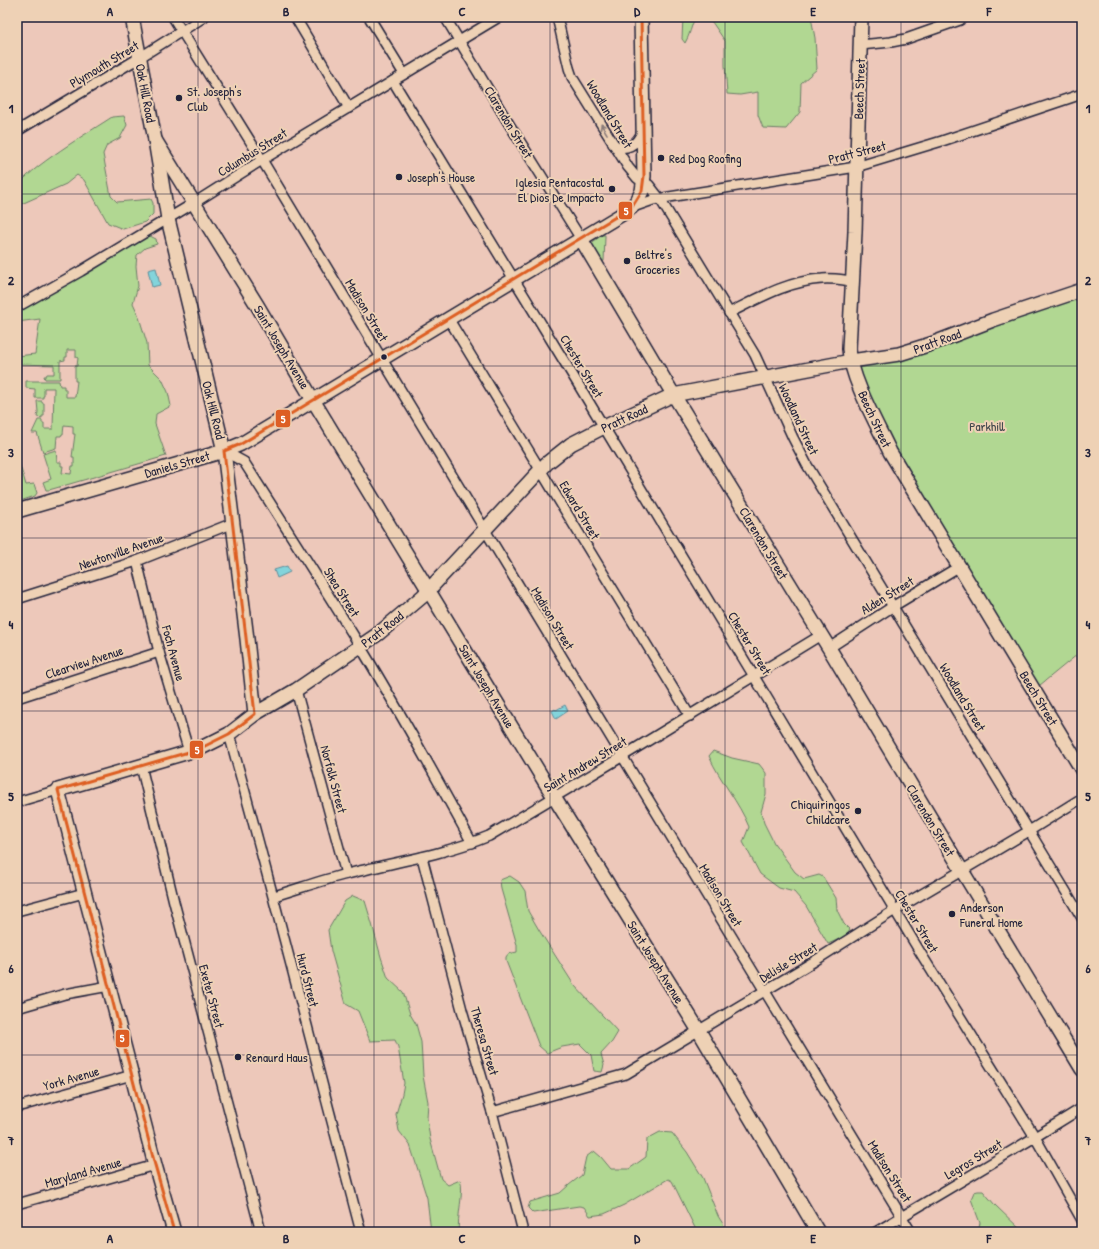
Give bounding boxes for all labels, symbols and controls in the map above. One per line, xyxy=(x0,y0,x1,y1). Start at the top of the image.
text: A xyxy=(107,2,114,20)
text: B xyxy=(283,2,290,20)
text: C xyxy=(458,2,466,20)
text: D xyxy=(634,2,641,20)
text: E xyxy=(810,2,816,20)
text: F xyxy=(986,2,993,20)
street label: Plymouth Street xyxy=(66,36,142,92)
street label: Beech Street xyxy=(849,58,869,120)
street label: Oak Hill Road xyxy=(131,62,161,124)
street label: Woodland Street xyxy=(583,77,638,152)
place label: St. Joseph's Club xyxy=(187,82,242,115)
street label: Clarendon Street xyxy=(480,83,538,162)
marker: St. Joseph's Club xyxy=(174,93,184,103)
text: 1 xyxy=(9,99,14,117)
text: 1 xyxy=(1086,99,1091,117)
street label: Columbus Street xyxy=(214,123,291,180)
one-way arrow xyxy=(600,124,608,135)
street label: Pratt Street xyxy=(826,136,888,168)
place label: Red Dog Roofing xyxy=(669,149,742,167)
marker: Red Dog Roofing xyxy=(656,153,666,163)
place label: Joseph's House xyxy=(407,168,475,186)
marker: Joseph's House xyxy=(394,172,404,182)
place label: Iglesia Pentacostal El Dios De Impacto xyxy=(515,173,605,206)
marker: Iglesia Pentacostal El Dios De Impacto xyxy=(607,184,617,194)
line badge: 5 xyxy=(618,201,633,220)
text: 5 xyxy=(624,204,629,218)
place label: Beltre's Groceries xyxy=(635,245,680,278)
marker: Beltre's Groceries xyxy=(622,256,632,266)
text: 2 xyxy=(8,271,15,289)
text: 2 xyxy=(1085,271,1092,289)
street label: Madison Street xyxy=(341,275,393,345)
street label: Saint Joseph Avenue xyxy=(250,302,314,392)
street label: Pratt Road xyxy=(911,324,963,358)
street label: Chester Street xyxy=(556,331,608,401)
unlabelled marker xyxy=(379,352,389,362)
street label: Oak Hill Road xyxy=(198,379,230,441)
street label: Woodland Street xyxy=(775,381,824,458)
street label: Beech Street xyxy=(854,388,896,451)
street label: Pratt Road xyxy=(598,399,650,437)
line badge: 5 xyxy=(275,409,291,428)
text: 5 xyxy=(281,412,286,426)
park label: Parkhill xyxy=(969,417,1005,435)
text: 3 xyxy=(8,443,14,461)
text: 3 xyxy=(1085,443,1091,461)
street label: Daniels Street xyxy=(142,446,212,482)
street label: Edward Street xyxy=(555,477,605,543)
street label: Clarendon Street xyxy=(735,504,793,583)
street label: Newtonville Avenue xyxy=(76,528,166,574)
street label: Shea Street xyxy=(320,564,364,621)
street label: Alden Street xyxy=(857,571,917,618)
street label: Madison Street xyxy=(527,583,579,653)
street label: Pratt Road xyxy=(357,607,407,651)
street label: Chester Street xyxy=(724,608,776,678)
text: 4 xyxy=(9,615,14,633)
text: 4 xyxy=(1086,615,1091,633)
street label: Foch Avenue xyxy=(158,622,190,683)
street label: Clearview Avenue xyxy=(43,641,125,683)
street label: Saint Joseph Avenue xyxy=(455,641,519,731)
street label: Woodland Street xyxy=(936,660,991,735)
street label: Beech Street xyxy=(1016,667,1063,729)
street label: Saint Andrew Street xyxy=(540,732,630,796)
line badge: 5 xyxy=(189,740,204,759)
text: 5 xyxy=(195,743,200,757)
street label: Norfolk Street xyxy=(316,743,352,815)
street label: Clarendon Street xyxy=(902,781,960,860)
text: 5 xyxy=(8,787,14,805)
text: 5 xyxy=(1085,787,1091,805)
place label: Chiquiringos Childcare xyxy=(791,795,850,828)
marker: Chiquiringos Childcare xyxy=(853,806,863,816)
street label: Madison Street xyxy=(695,860,747,930)
street label: Chester Street xyxy=(891,886,943,956)
place label: Anderson Funeral Home xyxy=(959,898,1023,931)
marker: Anderson Funeral Home xyxy=(947,909,957,919)
street label: Saint Joseph Avenue xyxy=(623,917,689,1007)
street label: Delisle Street xyxy=(756,937,821,986)
street label: Hurd Street xyxy=(293,951,323,1009)
text: 6 xyxy=(8,959,14,977)
text: 6 xyxy=(1085,959,1091,977)
street label: Exeter Street xyxy=(195,962,229,1030)
street label: Theresa Street xyxy=(467,1005,503,1078)
line badge: 5 xyxy=(115,1029,130,1048)
text: 5 xyxy=(120,1031,125,1045)
place label: Renaurd Haus xyxy=(246,1048,308,1066)
marker: Renaurd Haus xyxy=(233,1052,243,1062)
street label: York Avenue xyxy=(41,1061,101,1095)
text: 7 xyxy=(7,1131,15,1149)
text: 7 xyxy=(1084,1131,1092,1149)
street label: Legros Street xyxy=(941,1134,1006,1183)
street label: Madison Street xyxy=(864,1136,917,1206)
street label: Maryland Avenue xyxy=(43,1152,123,1192)
text: A xyxy=(107,1229,114,1247)
text: B xyxy=(283,1229,290,1247)
text: C xyxy=(458,1229,466,1247)
text: D xyxy=(634,1229,641,1247)
text: E xyxy=(810,1229,816,1247)
text: F xyxy=(986,1229,993,1247)

